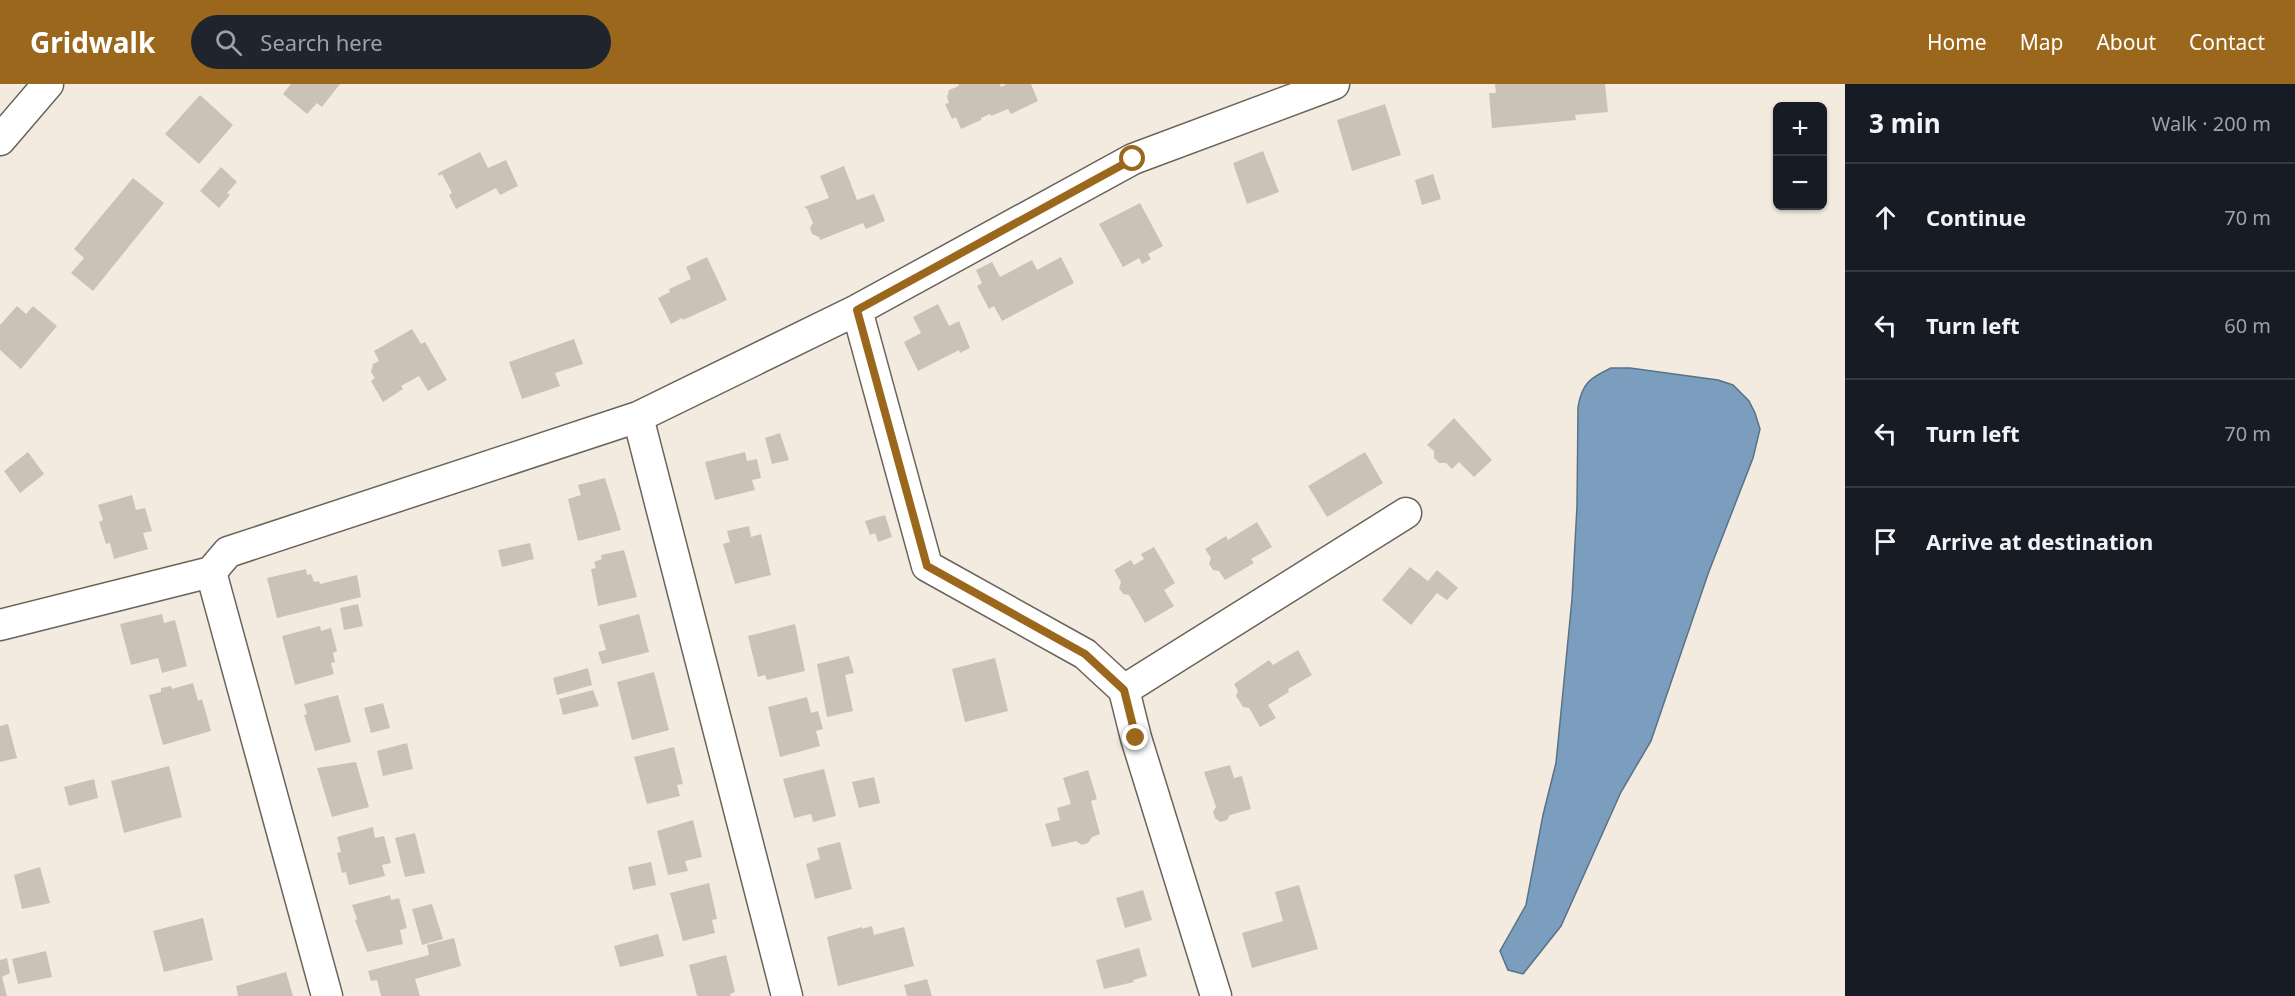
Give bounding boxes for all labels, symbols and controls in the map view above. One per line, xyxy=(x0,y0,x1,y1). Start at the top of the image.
search box xyxy=(191,15,611,69)
text: Gridwalk xyxy=(30,23,155,61)
icon: search xyxy=(212,26,245,59)
text: Search here xyxy=(260,27,383,57)
text: Home xyxy=(1927,28,1987,56)
text: Map xyxy=(2020,28,2063,56)
text: About xyxy=(2096,28,2156,56)
text: Contact xyxy=(2189,28,2265,56)
map controls xyxy=(1773,102,1827,210)
button: + xyxy=(1773,102,1827,156)
text: 3 min xyxy=(1869,105,1941,141)
text: Walk · 200 m xyxy=(2152,110,2271,137)
route start xyxy=(1119,145,1145,171)
button: − xyxy=(1773,156,1827,210)
icon: ahead xyxy=(1869,201,1902,234)
text: Continue xyxy=(1926,202,2026,232)
text: 70 m xyxy=(2224,204,2271,231)
icon: left xyxy=(1869,309,1902,342)
text: Turn left xyxy=(1926,310,2020,340)
text: 60 m xyxy=(2224,312,2271,339)
icon: left xyxy=(1869,417,1902,450)
text: Turn left xyxy=(1926,418,2020,448)
text: 70 m xyxy=(2224,420,2271,447)
icon: arrive xyxy=(1869,525,1902,558)
text: Arrive at destination xyxy=(1926,526,2153,556)
route end xyxy=(1122,724,1148,750)

